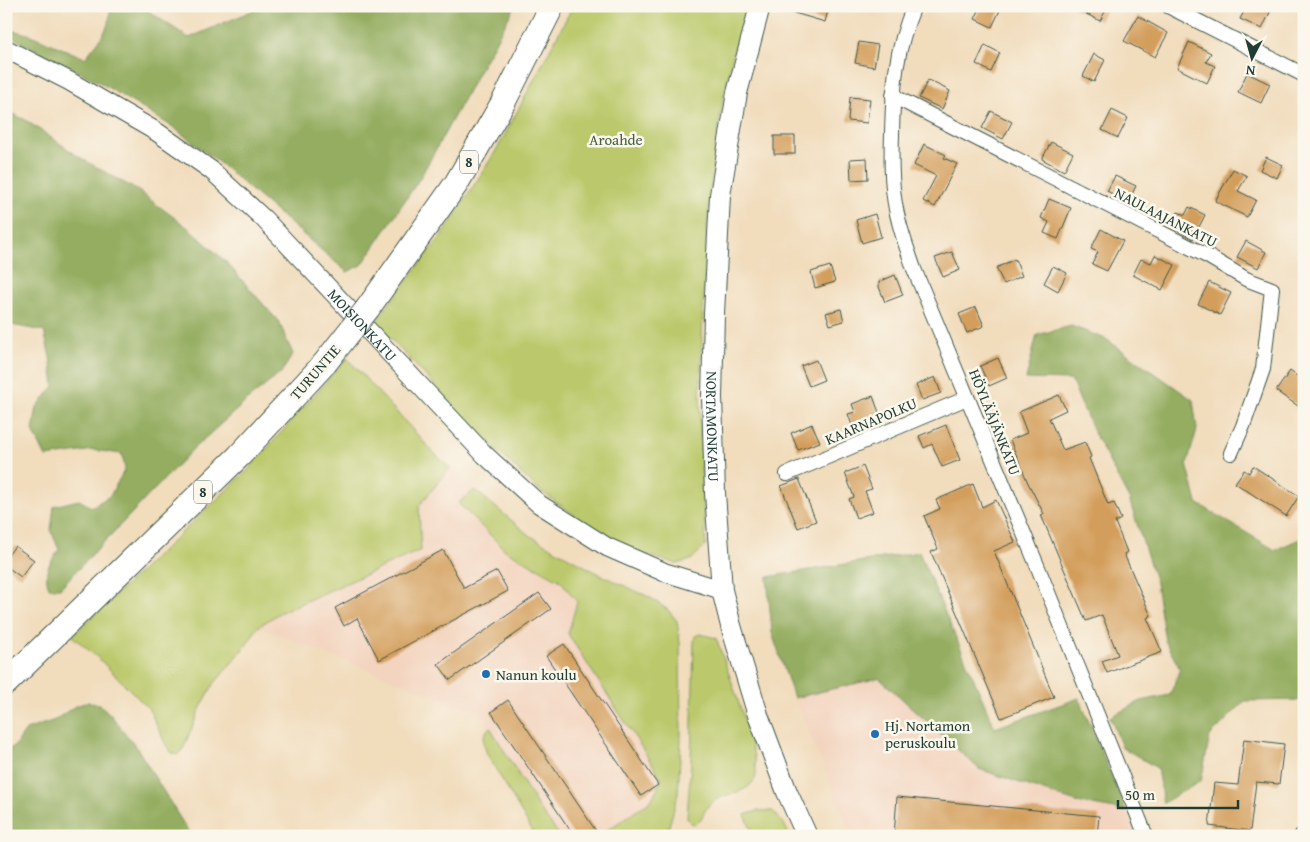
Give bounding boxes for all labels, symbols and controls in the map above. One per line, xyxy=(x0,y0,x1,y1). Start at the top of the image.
north arrow xyxy=(1228,32,1278,82)
text: N xyxy=(1244,60,1256,81)
park label: Aroahde xyxy=(589,129,643,150)
road number: 8 xyxy=(460,150,478,173)
street label: NAULAAJANKATU xyxy=(1111,182,1221,252)
street label: MOISIONKATU xyxy=(323,283,402,365)
street label: TURUNTIE xyxy=(285,339,345,404)
street label: HÖYLÄÄJÄNKATU xyxy=(964,366,1026,478)
street label: NORTAMONKATU xyxy=(701,371,725,482)
street label: KAARNAPOLKU xyxy=(822,392,920,450)
road number: 8 xyxy=(194,481,212,504)
place label: Nanun koulu xyxy=(496,664,577,685)
marker: Nanun koulu xyxy=(480,668,492,680)
place label: Hj. Nortamon peruskoulu xyxy=(885,715,971,753)
marker: Hj. Nortamon peruskoulu xyxy=(869,728,881,740)
scale bar xyxy=(1118,777,1238,809)
text: 50 m xyxy=(1125,784,1156,805)

